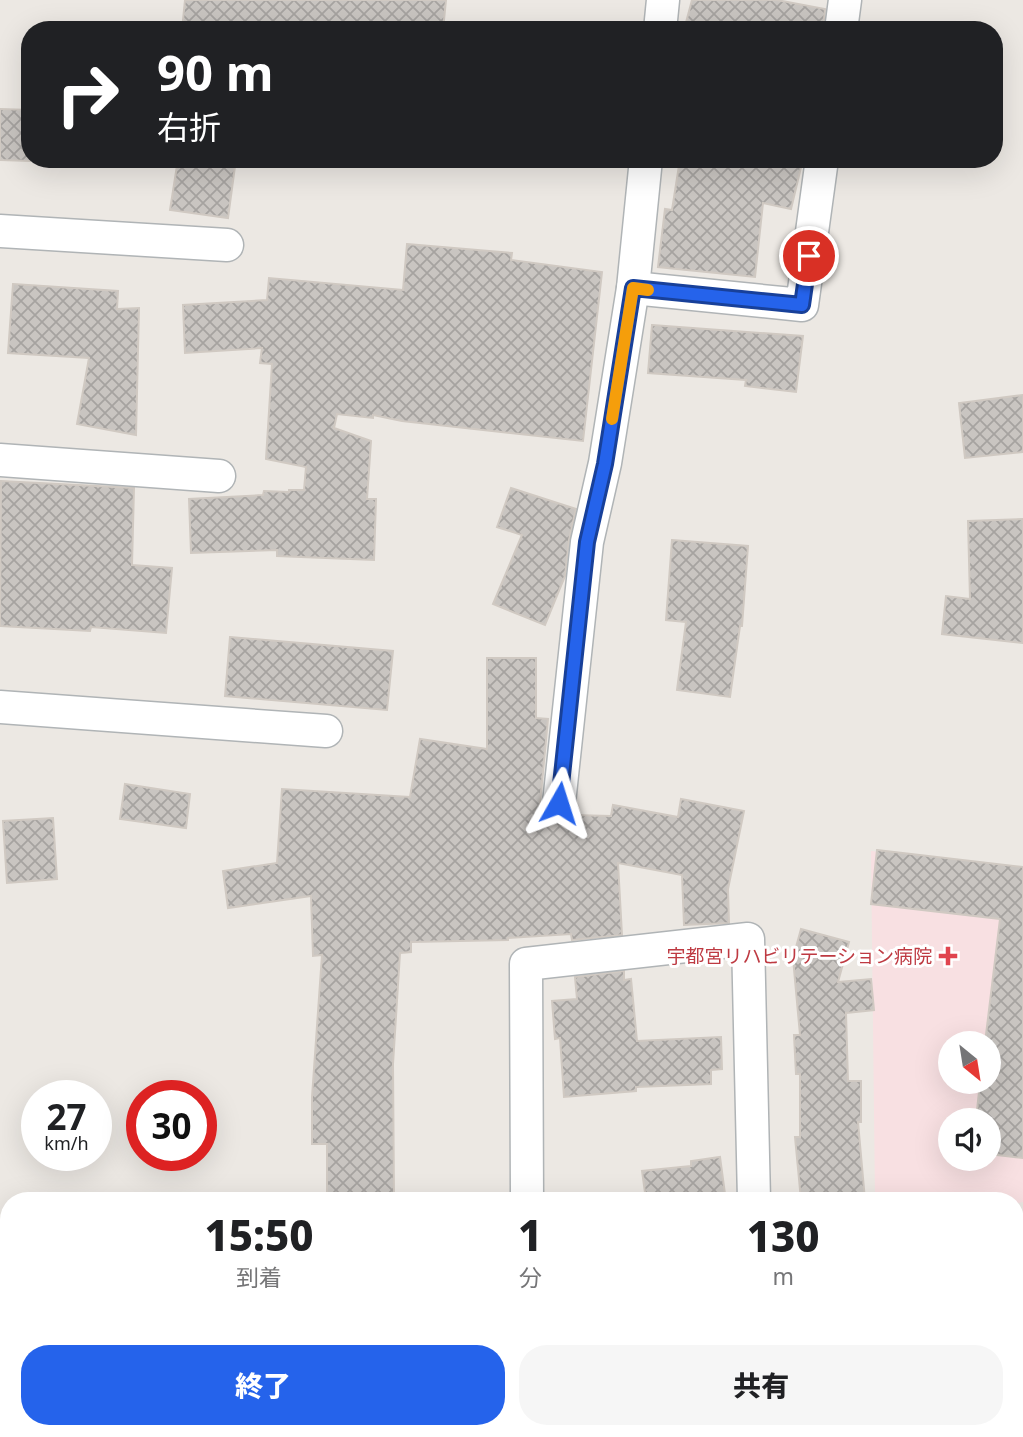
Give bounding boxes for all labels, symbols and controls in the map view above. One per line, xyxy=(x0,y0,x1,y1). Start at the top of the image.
text: 90 m xyxy=(157,39,274,105)
icon: right xyxy=(42,49,133,140)
text: 右折 xyxy=(157,105,221,148)
pin xyxy=(779,226,839,286)
icon: arrive xyxy=(790,237,828,275)
position arrow xyxy=(522,766,596,840)
place label: 宇都宮リハビリテーション病院 xyxy=(666,943,932,969)
marker: 宇都宮リハビリテーション病院 xyxy=(938,946,958,966)
north arrow xyxy=(938,1031,1001,1094)
map controls xyxy=(938,1031,1001,1171)
speed limit sign: 30 xyxy=(126,1080,217,1171)
text: 27 xyxy=(46,1093,87,1140)
button: sound xyxy=(938,1108,1001,1171)
text: km/h xyxy=(44,1131,89,1155)
text: 15:50 xyxy=(204,1206,314,1263)
text: 1 xyxy=(518,1206,542,1263)
text: 130 xyxy=(747,1207,820,1264)
text: m xyxy=(772,1260,794,1292)
text: 到着 xyxy=(236,1261,282,1293)
text: 分 xyxy=(519,1261,542,1293)
button: 終了 xyxy=(21,1345,505,1425)
button: 共有 xyxy=(519,1345,1003,1425)

